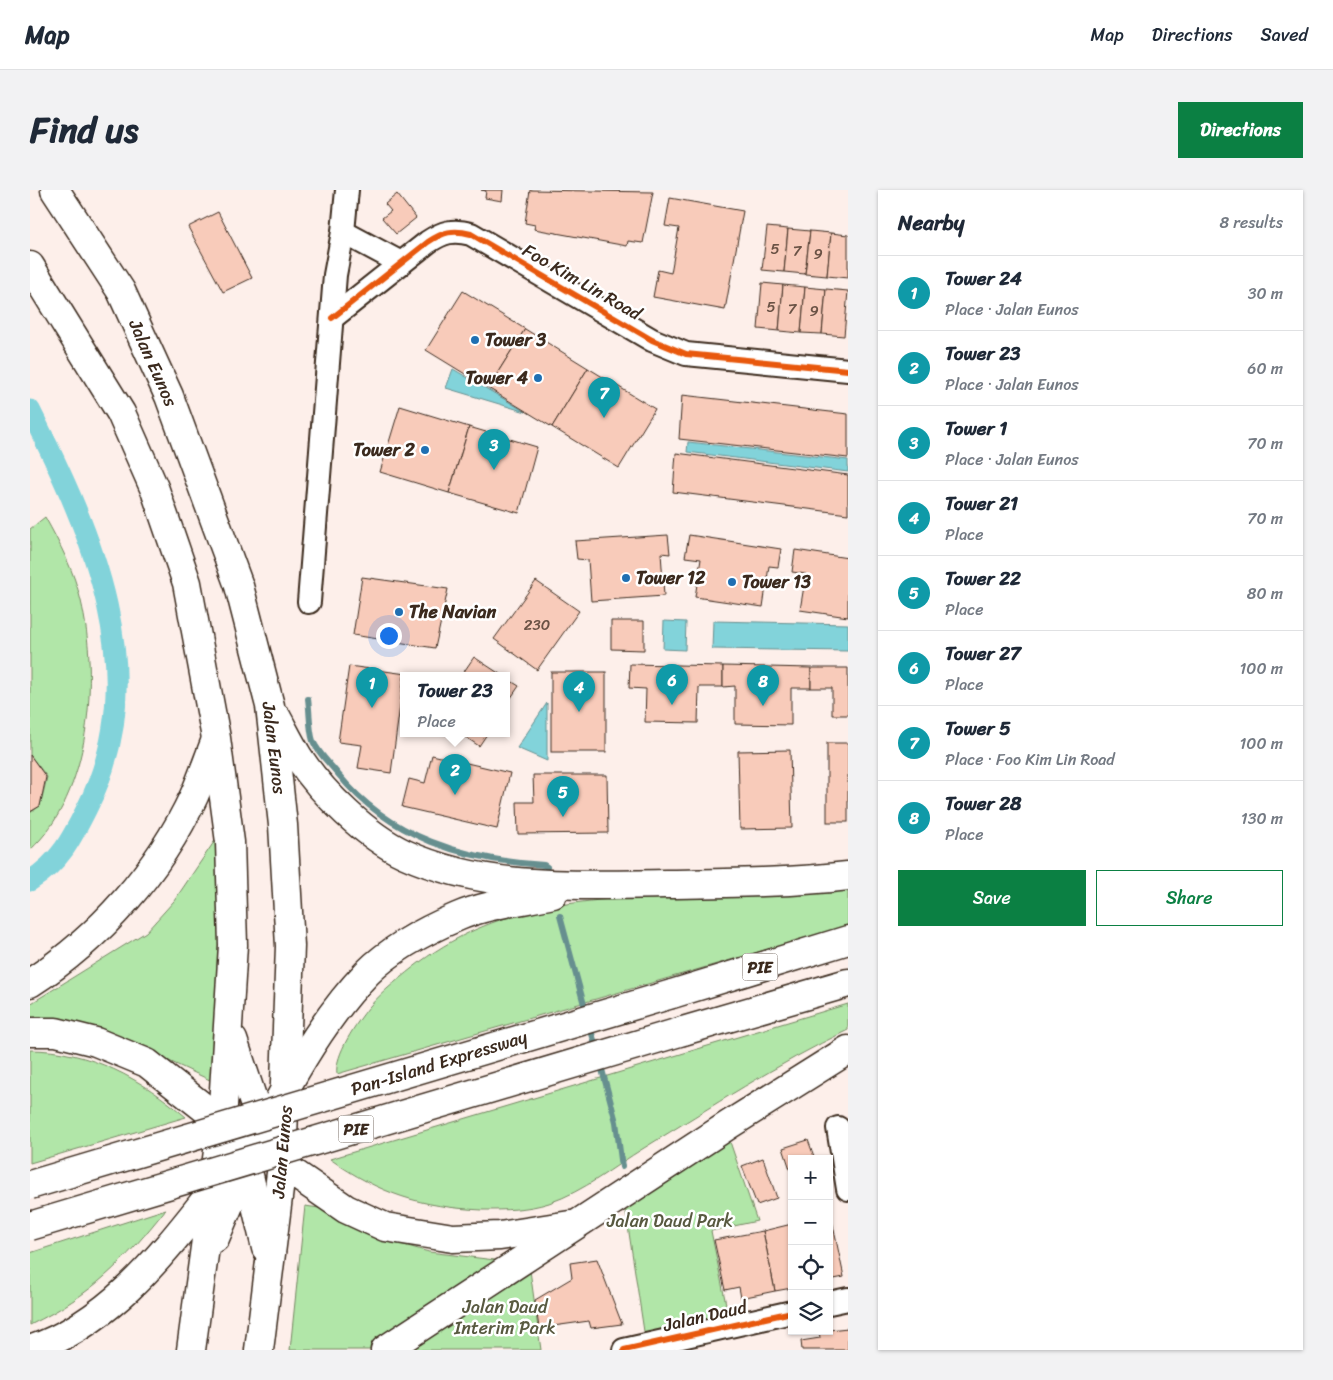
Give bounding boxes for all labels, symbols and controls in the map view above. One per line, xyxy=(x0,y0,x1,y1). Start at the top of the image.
text: Map xyxy=(25,14,69,56)
text: Map xyxy=(1091,19,1124,51)
text: Directions xyxy=(1152,19,1233,51)
text: Saved xyxy=(1261,19,1308,51)
text: Find us xyxy=(30,99,138,161)
button: Directions xyxy=(1178,102,1303,158)
text: Nearby xyxy=(898,204,964,242)
text: 8 results xyxy=(1220,208,1283,237)
street label: Foo Kim Lin Road xyxy=(516,235,649,330)
house number: 5 xyxy=(770,236,780,262)
house number: 7 xyxy=(793,238,803,264)
house number: 9 xyxy=(813,241,823,267)
text: Tower 24 xyxy=(945,262,1022,295)
text: 1 xyxy=(911,279,917,308)
text: 30 m xyxy=(1248,279,1283,308)
house number: 5 xyxy=(766,294,776,320)
text: Place · Jalan Eunos xyxy=(945,295,1079,324)
house number: 7 xyxy=(788,296,798,322)
house number: 9 xyxy=(809,298,819,324)
street label: Jalan Eunos xyxy=(119,313,187,413)
place label: Tower 3 xyxy=(485,324,546,356)
marker: Tower 3 xyxy=(469,334,481,346)
text: Tower 23 xyxy=(945,337,1021,370)
text: 2 xyxy=(909,354,919,383)
text: 60 m xyxy=(1247,354,1283,383)
place label: Tower 4 xyxy=(465,362,529,394)
text: Place · Jalan Eunos xyxy=(945,370,1079,399)
marker: Tower 4 xyxy=(532,372,544,384)
pin: 7 xyxy=(588,377,620,418)
text: Tower 1 xyxy=(945,412,1007,445)
pin: 3 xyxy=(478,429,510,470)
text: 3 xyxy=(910,429,918,458)
text: 70 m xyxy=(1247,429,1283,458)
place label: Tower 2 xyxy=(353,434,416,466)
marker: Tower 2 xyxy=(419,444,431,456)
text: Place · Jalan Eunos xyxy=(945,445,1079,474)
text: Tower 21 xyxy=(945,487,1018,520)
text: 4 xyxy=(909,504,919,533)
text: 70 m xyxy=(1247,504,1283,533)
text: Place xyxy=(945,520,984,549)
place label: Tower 12 xyxy=(636,562,706,594)
text: Tower 22 xyxy=(945,562,1021,595)
place label: Tower 13 xyxy=(742,566,811,598)
marker: Tower 12 xyxy=(620,572,632,584)
marker: Tower 13 xyxy=(726,576,738,588)
text: 5 xyxy=(909,579,919,608)
text: 80 m xyxy=(1247,579,1283,608)
text: Place xyxy=(945,595,984,624)
place label: The Navian xyxy=(409,596,496,628)
marker: The Navian xyxy=(393,606,405,618)
house number: 230 xyxy=(524,612,550,638)
your location xyxy=(376,623,402,649)
text: Tower 27 xyxy=(945,637,1021,670)
text: 6 xyxy=(909,654,919,683)
text: 100 m xyxy=(1239,654,1283,683)
pin: 6 xyxy=(656,664,688,705)
pin: 8 xyxy=(747,665,779,706)
pin: 1 xyxy=(356,667,388,708)
text: Place xyxy=(945,670,984,699)
pin: 4 xyxy=(563,671,595,712)
popup xyxy=(400,672,510,737)
text: Tower 23 xyxy=(417,674,493,707)
street label: Jalan Eunos xyxy=(252,699,296,797)
text: Place xyxy=(417,707,456,736)
text: Tower 5 xyxy=(945,712,1011,745)
text: 7 xyxy=(909,729,919,758)
text: 100 m xyxy=(1239,729,1283,758)
text: Place · Foo Kim Lin Road xyxy=(945,745,1115,774)
pin: 2 xyxy=(439,754,471,795)
pin: 5 xyxy=(547,776,579,817)
text: Tower 28 xyxy=(945,787,1022,820)
text: 8 xyxy=(909,804,919,833)
text: 130 m xyxy=(1241,804,1283,833)
text: Place xyxy=(945,820,984,849)
button: Save xyxy=(898,870,1086,926)
button: Share xyxy=(1096,870,1283,926)
road number: PIE xyxy=(742,954,778,980)
street label: Pan-Island Expressway xyxy=(347,1021,532,1105)
street label: Jalan Eunos xyxy=(262,1104,302,1201)
road number: PIE xyxy=(338,1116,374,1142)
map controls xyxy=(788,1155,833,1335)
button: + xyxy=(788,1155,833,1200)
button: − xyxy=(788,1200,833,1245)
park label: Jalan Daud Park xyxy=(606,1205,733,1237)
button: locate xyxy=(788,1245,833,1290)
button: layers xyxy=(788,1290,833,1335)
park label: Jalan Daud Interim Park xyxy=(453,1291,556,1344)
street label: Jalan Daud xyxy=(659,1291,751,1341)

